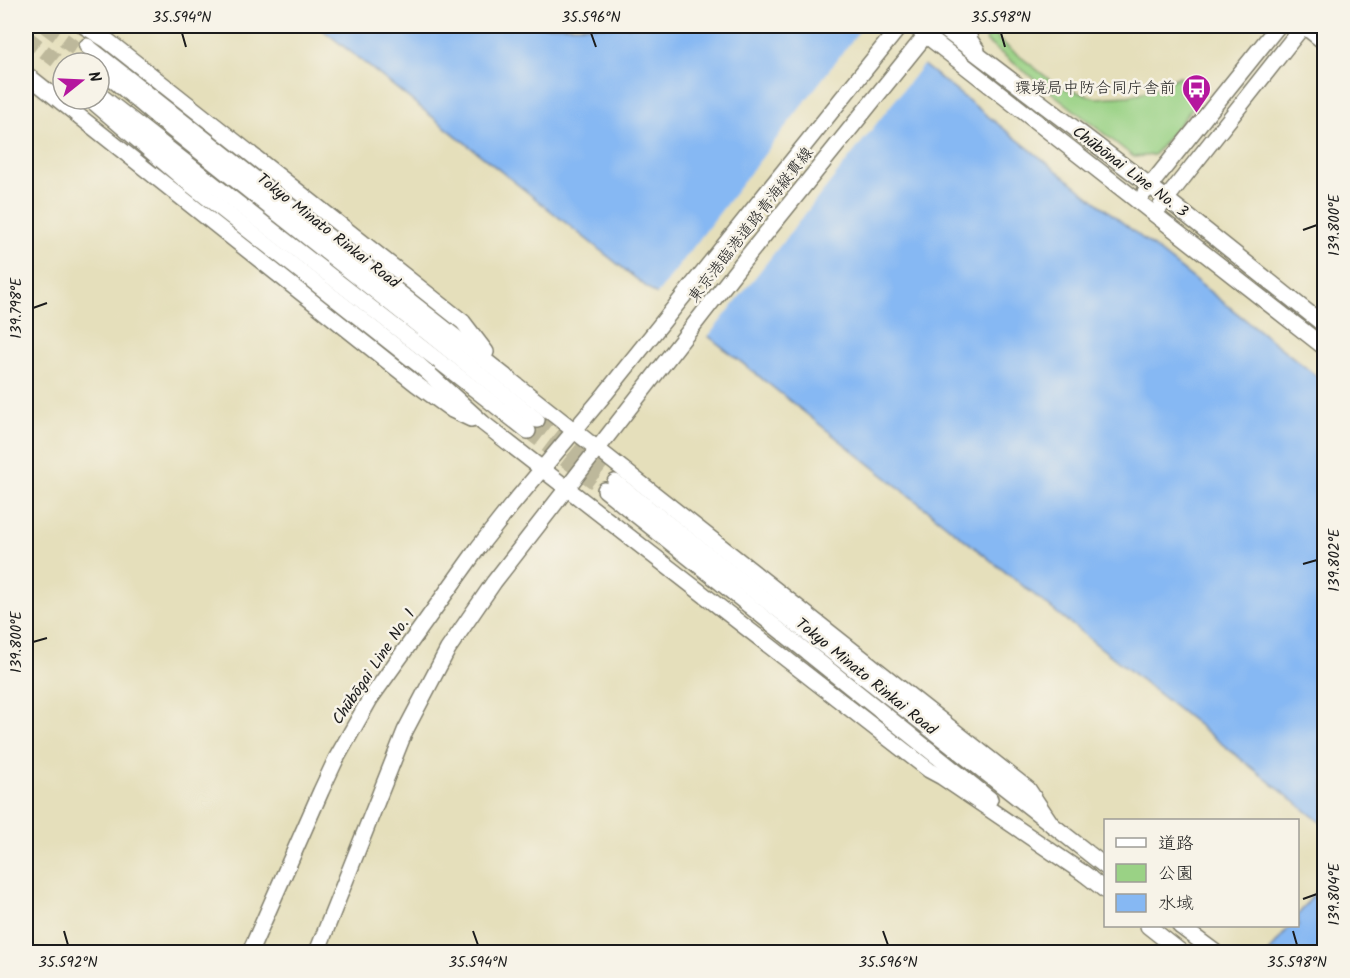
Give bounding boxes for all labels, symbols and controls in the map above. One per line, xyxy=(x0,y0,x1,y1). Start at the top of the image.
text: 35.594°N xyxy=(152,6,212,30)
text: 35.596°N xyxy=(561,6,621,30)
text: 35.598°N xyxy=(971,6,1031,30)
north arrow xyxy=(51,51,111,111)
text: N xyxy=(80,68,107,85)
bus stop icon: 環境局中防合同庁舎前 xyxy=(1180,72,1212,114)
place label: 環境局中防合同庁舎前 xyxy=(1015,76,1175,101)
street label: Chūbōnai Line No. 3 xyxy=(1067,120,1193,224)
street label: 東京港臨港道路青海縦貫線 xyxy=(682,142,820,308)
street label: Tokyo Minato Rinkai Road xyxy=(251,167,406,296)
text: 139.800°E xyxy=(1323,193,1347,256)
text: 139.798°E xyxy=(5,276,29,339)
text: 139.802°E xyxy=(1323,527,1347,592)
street label: Chūbōgai Line No. 1 xyxy=(326,604,422,730)
text: 139.800°E xyxy=(5,610,29,673)
street label: Tokyo Minato Rinkai Road xyxy=(790,612,943,743)
legend xyxy=(1104,819,1299,927)
text: 道路 xyxy=(1158,830,1194,859)
text: 公園 xyxy=(1158,860,1194,889)
text: 139.804°E xyxy=(1323,861,1347,925)
text: 水域 xyxy=(1158,890,1194,919)
text: 35.592°N xyxy=(38,951,98,975)
text: 35.594°N xyxy=(448,951,508,975)
text: 35.596°N xyxy=(858,951,918,975)
text: 35.598°N xyxy=(1267,951,1327,975)

